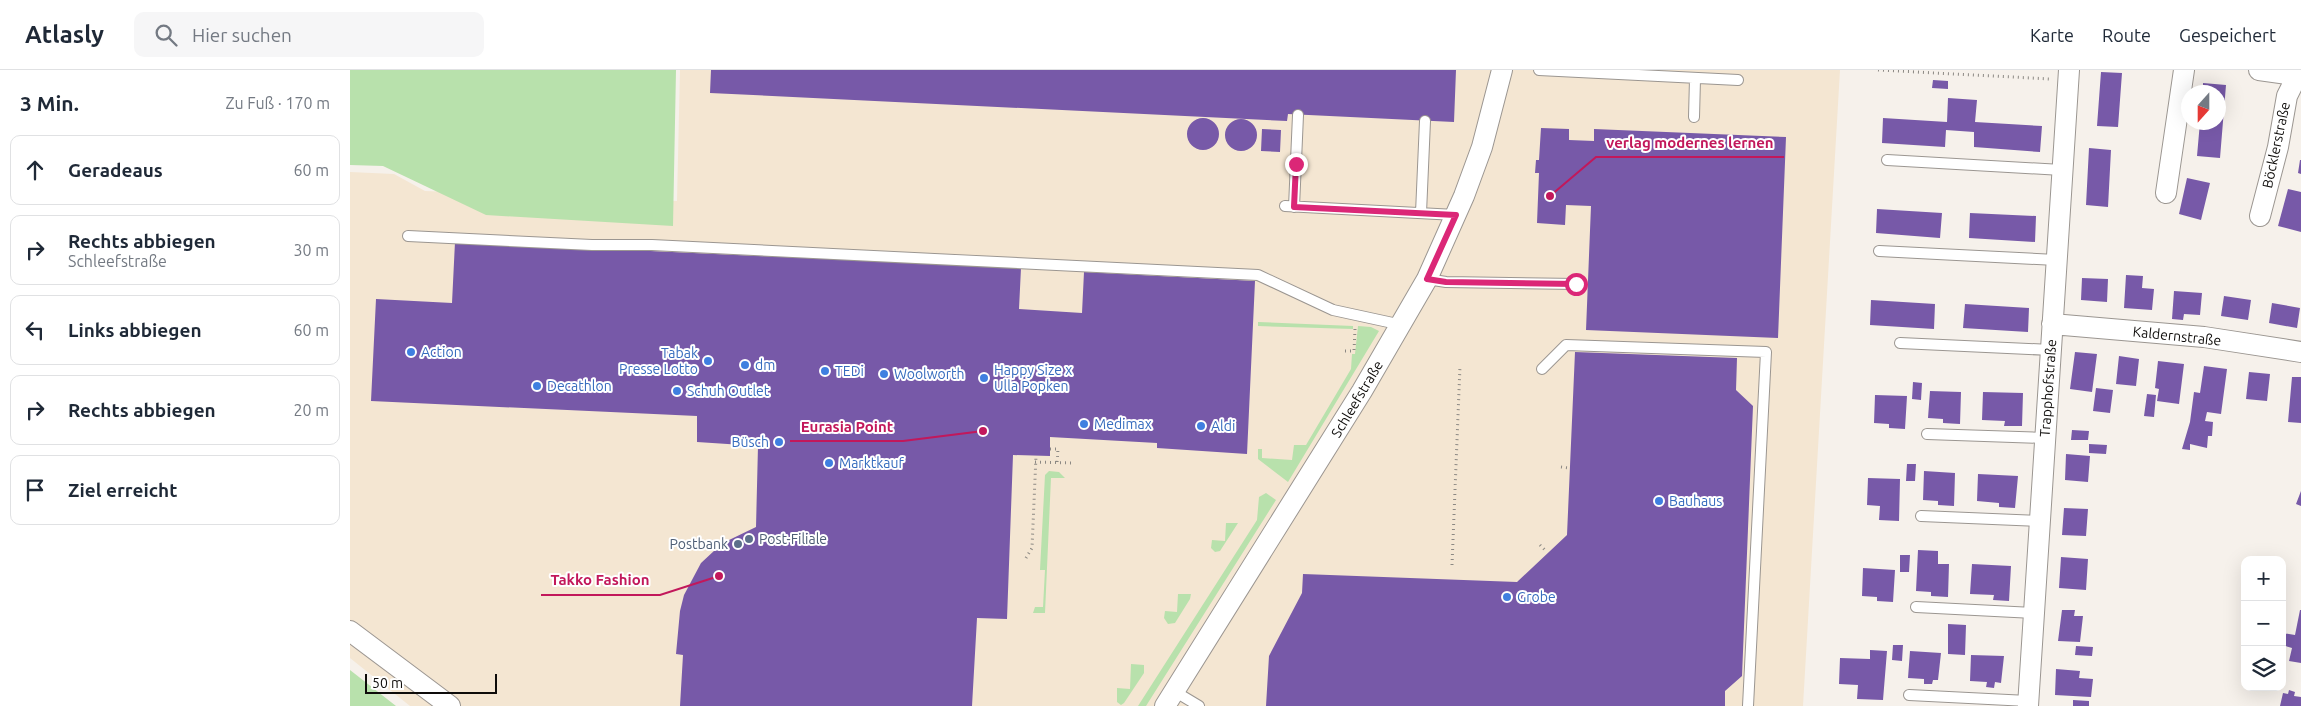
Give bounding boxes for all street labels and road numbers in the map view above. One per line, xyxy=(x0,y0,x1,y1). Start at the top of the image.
street label: Böcklerstraße xyxy=(2259,100,2293,190)
street label: Kaldernstraße xyxy=(2132,323,2222,349)
street label: Trapphofstraße xyxy=(2037,339,2059,437)
street label: Schleefstraße xyxy=(1328,358,1386,440)

